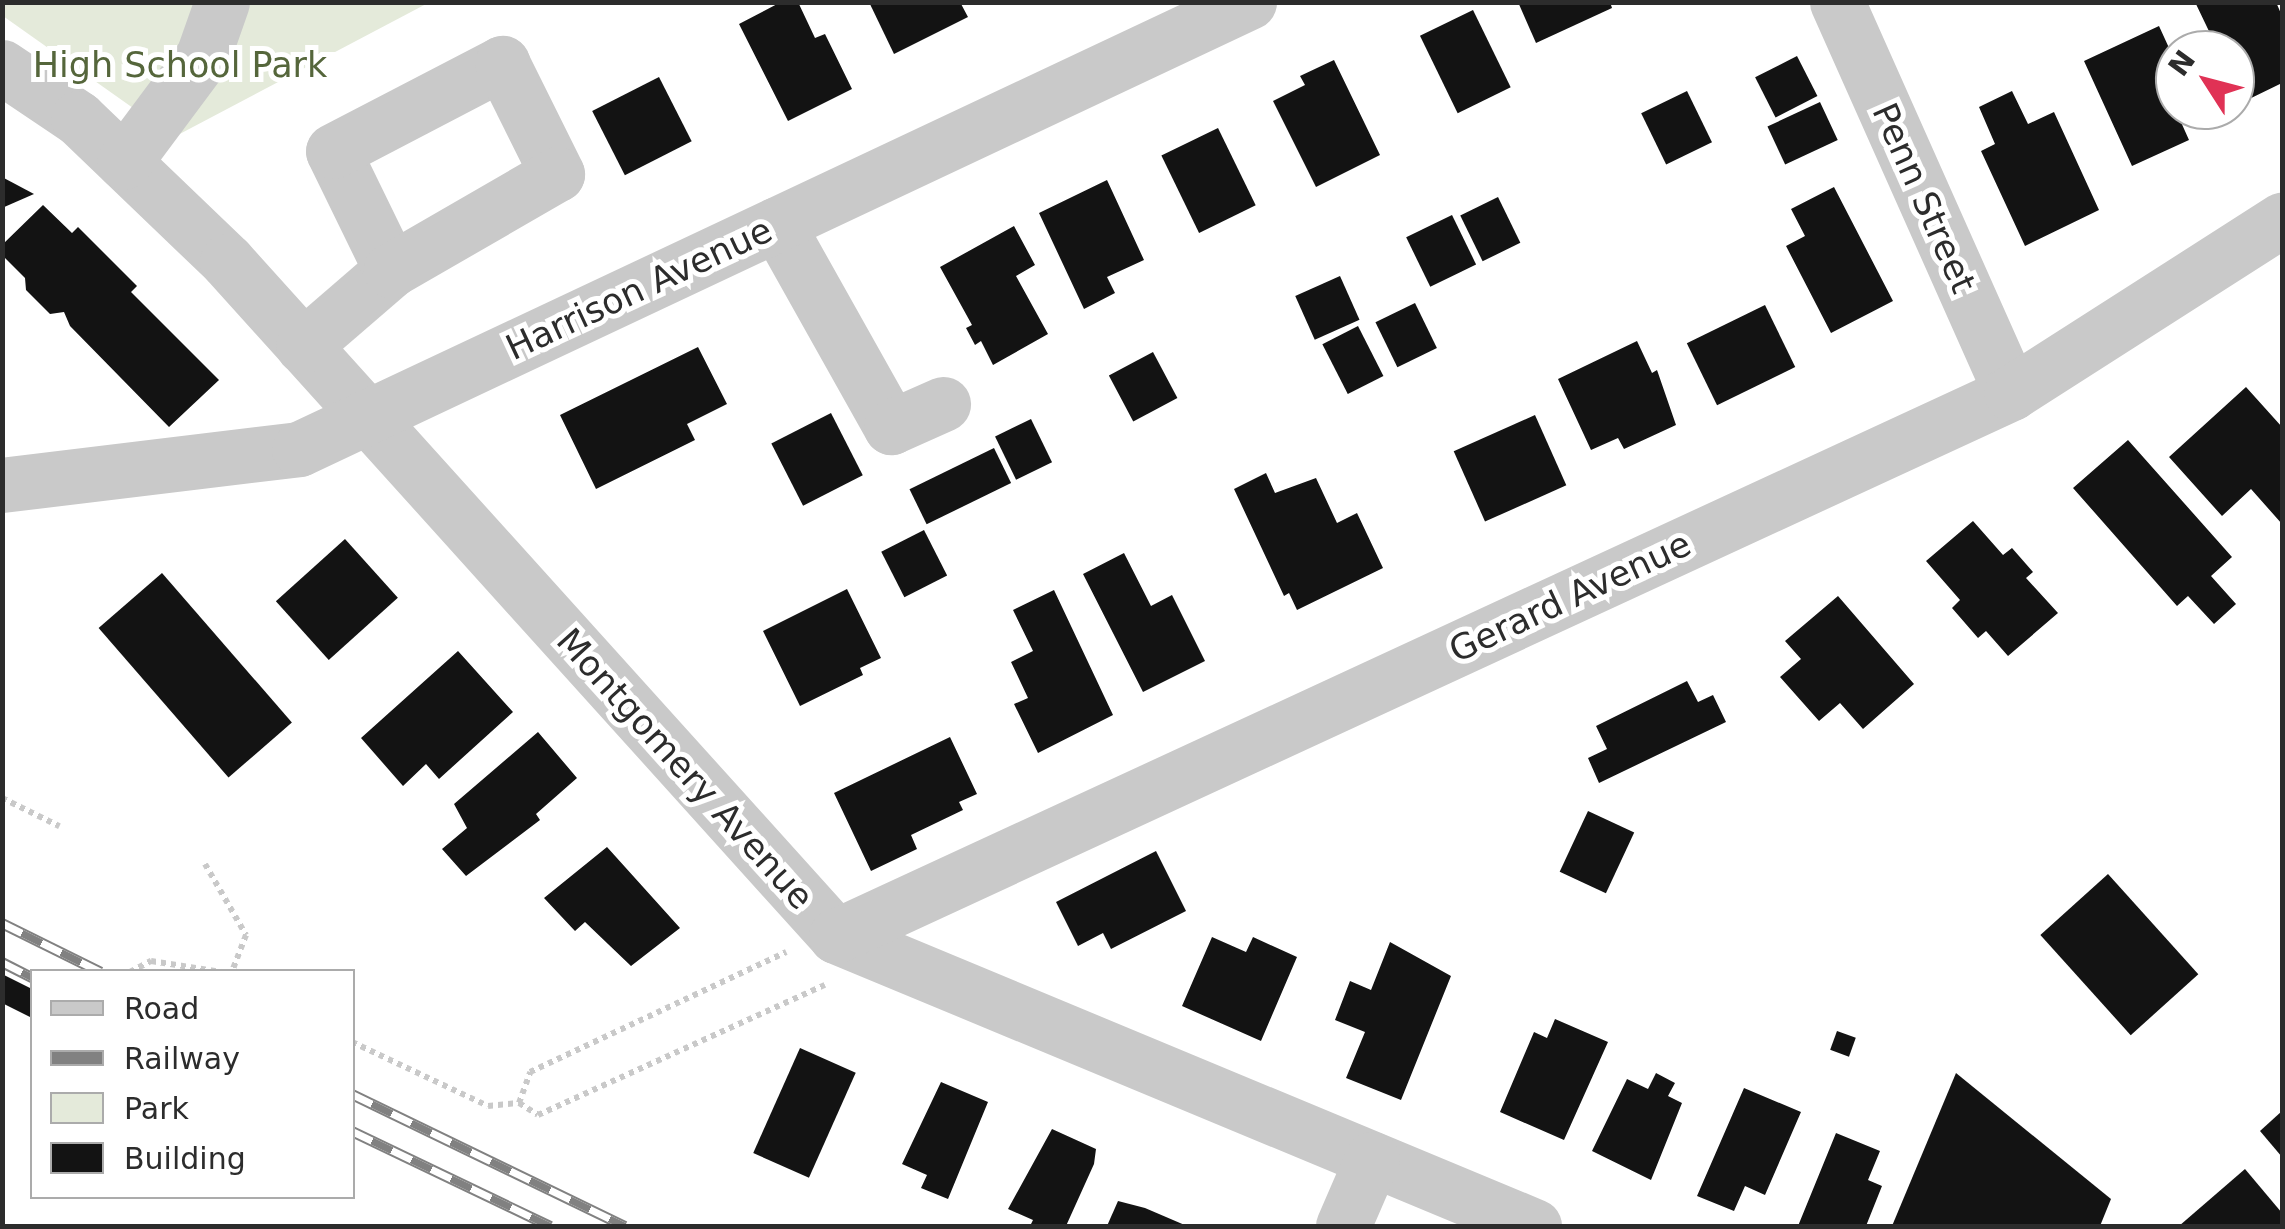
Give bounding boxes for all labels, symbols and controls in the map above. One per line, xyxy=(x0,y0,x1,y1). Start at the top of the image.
north arrow xyxy=(2155,30,2255,130)
park label: High School Park xyxy=(33,44,327,86)
text: N xyxy=(2162,44,2202,82)
street label: Penn Street xyxy=(1863,97,1985,299)
street label: Harrison Avenue xyxy=(499,209,779,369)
street label: Gerard Avenue xyxy=(1443,523,1697,671)
street label: Montgomery Avenue xyxy=(548,620,822,918)
legend xyxy=(30,969,355,1199)
text: Road xyxy=(124,991,199,1026)
text: Railway xyxy=(124,1041,240,1076)
text: Park xyxy=(124,1091,189,1126)
text: Building xyxy=(124,1141,246,1176)

